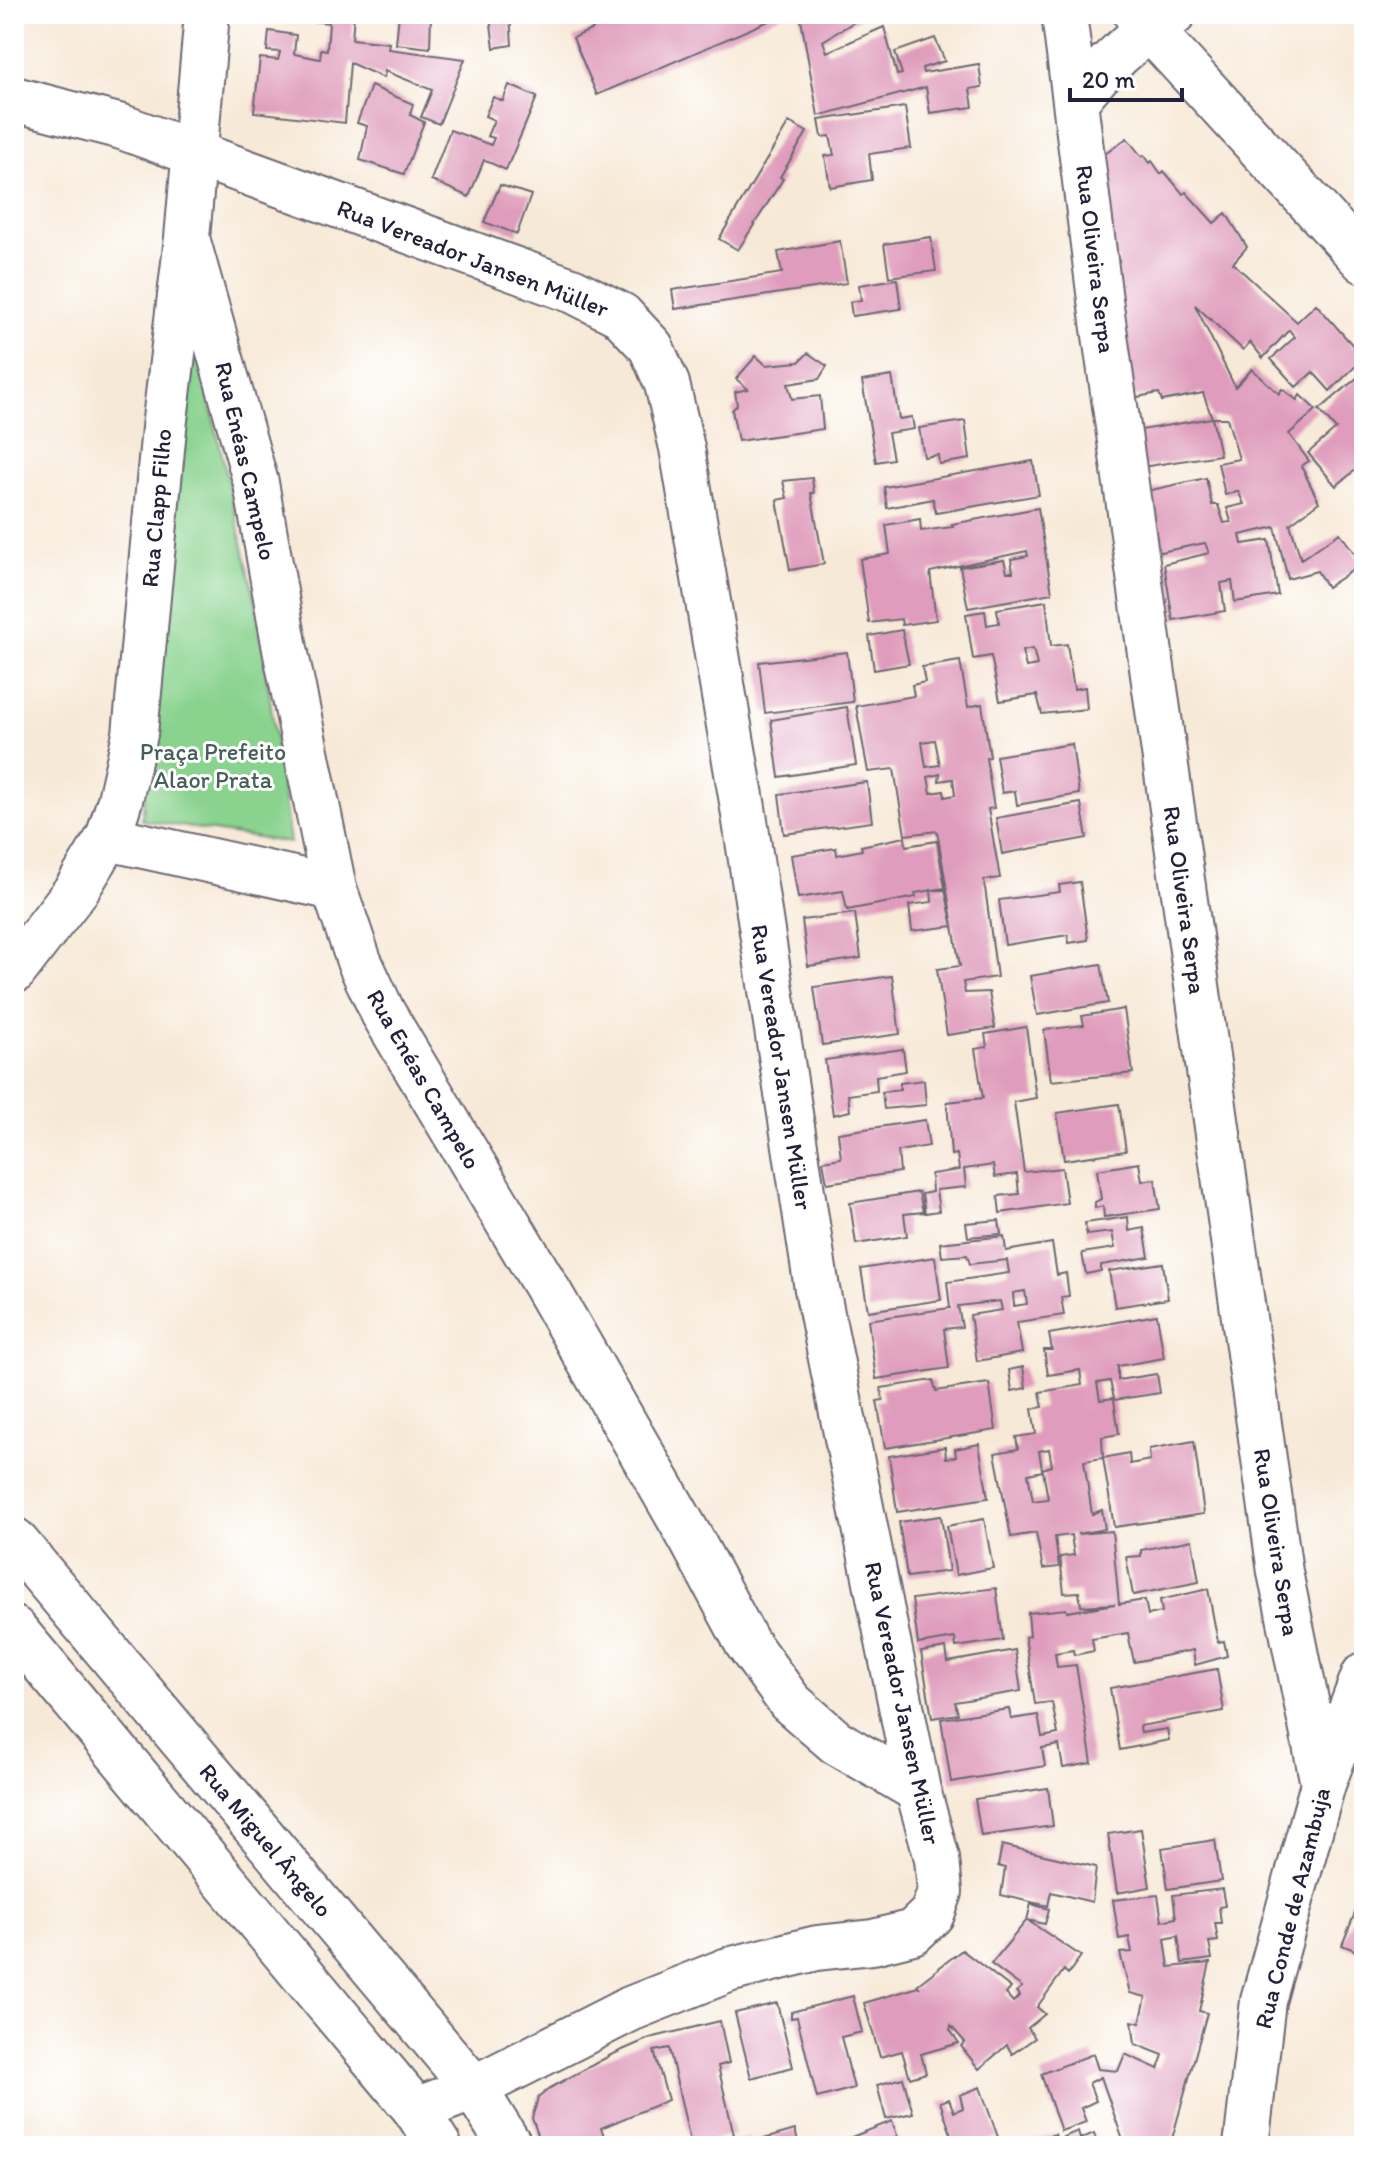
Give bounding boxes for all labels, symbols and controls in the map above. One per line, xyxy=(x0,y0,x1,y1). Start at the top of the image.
scale bar xyxy=(1070,52,1182,102)
text: 20 m xyxy=(1082,65,1135,94)
street label: Rua Oliveira Serpa xyxy=(1070,163,1122,355)
street label: Rua Vereador Jansen Müller xyxy=(333,193,613,323)
street label: Rua Enéas Campelo xyxy=(209,359,283,563)
street label: Rua Clapp Filho xyxy=(135,427,177,589)
park label: Praça Prefeito Alaor Prata xyxy=(140,737,286,794)
street label: Rua Oliveira Serpa xyxy=(1157,804,1213,996)
street label: Rua Vereador Jansen Müller xyxy=(745,922,819,1212)
street label: Rua Enéas Campelo xyxy=(361,984,487,1174)
street label: Rua Oliveira Serpa xyxy=(1248,1446,1306,1638)
street label: Rua Vereador Jansen Müller xyxy=(859,1559,947,1848)
street label: Rua Miguel Ângelo xyxy=(193,1757,339,1923)
street label: Rua Conde de Azambuja xyxy=(1248,1784,1336,2032)

